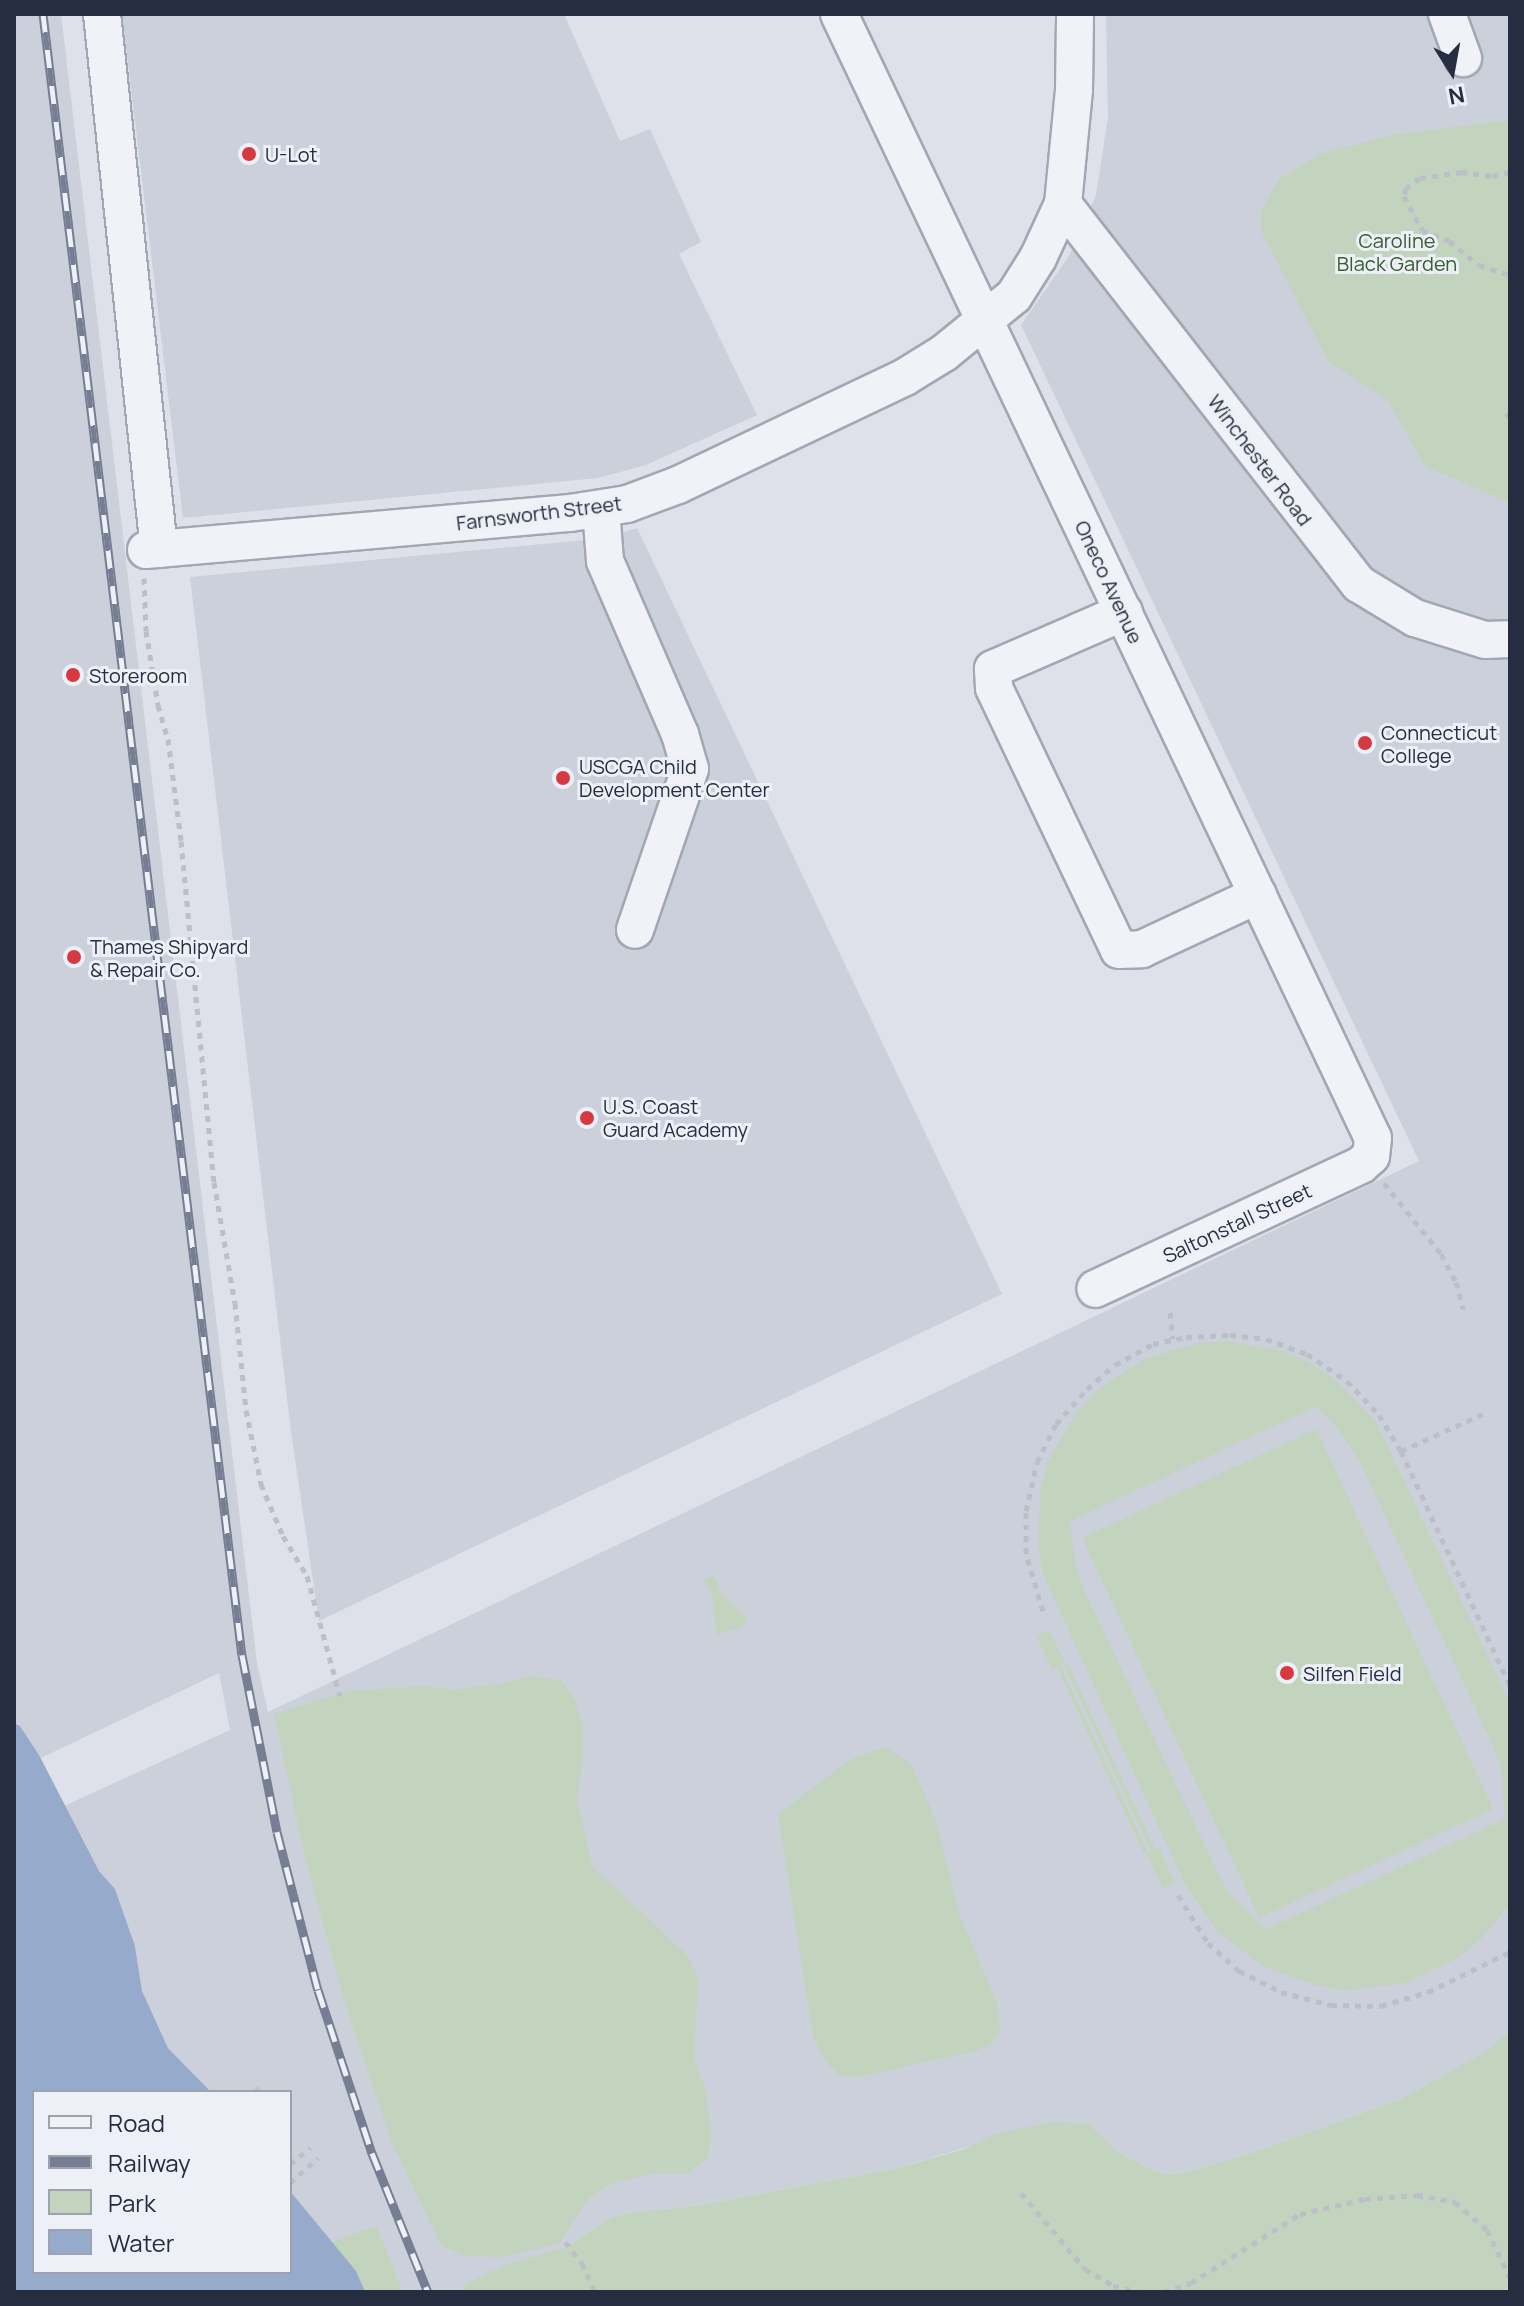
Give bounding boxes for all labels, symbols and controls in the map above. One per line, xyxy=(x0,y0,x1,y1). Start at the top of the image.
north arrow xyxy=(1412,32,1492,112)
text: N xyxy=(1446,79,1467,112)
place label: U-Lot xyxy=(265,142,317,166)
marker: U-Lot xyxy=(240,145,258,163)
park label: Caroline Black Garden xyxy=(1337,228,1457,275)
street label: Winchester Road xyxy=(1203,390,1317,530)
street label: Farnsworth Street xyxy=(455,491,623,535)
street label: Oneco Avenue xyxy=(1070,517,1148,647)
place label: Storeroom xyxy=(89,663,187,687)
marker: Storeroom xyxy=(64,666,82,684)
place label: Connecticut College xyxy=(1381,720,1497,767)
marker: Connecticut College xyxy=(1356,734,1374,752)
place label: USCGA Child Development Center xyxy=(579,754,770,801)
marker: USCGA Child Development Center xyxy=(554,769,572,787)
place label: Thames Shipyard & Repair Co. xyxy=(90,934,248,981)
marker: Thames Shipyard & Repair Co. xyxy=(65,948,83,966)
place label: U.S. Coast Guard Academy xyxy=(603,1094,748,1141)
marker: U.S. Coast Guard Academy xyxy=(578,1109,596,1127)
street label: Saltonstall Street xyxy=(1159,1178,1315,1268)
place label: Silfen Field xyxy=(1303,1661,1402,1685)
marker: Silfen Field xyxy=(1278,1664,1296,1682)
legend xyxy=(32,2090,292,2274)
text: Road xyxy=(108,2106,165,2139)
text: Railway xyxy=(108,2146,191,2179)
text: Park xyxy=(108,2186,156,2219)
text: Water xyxy=(108,2226,175,2259)

